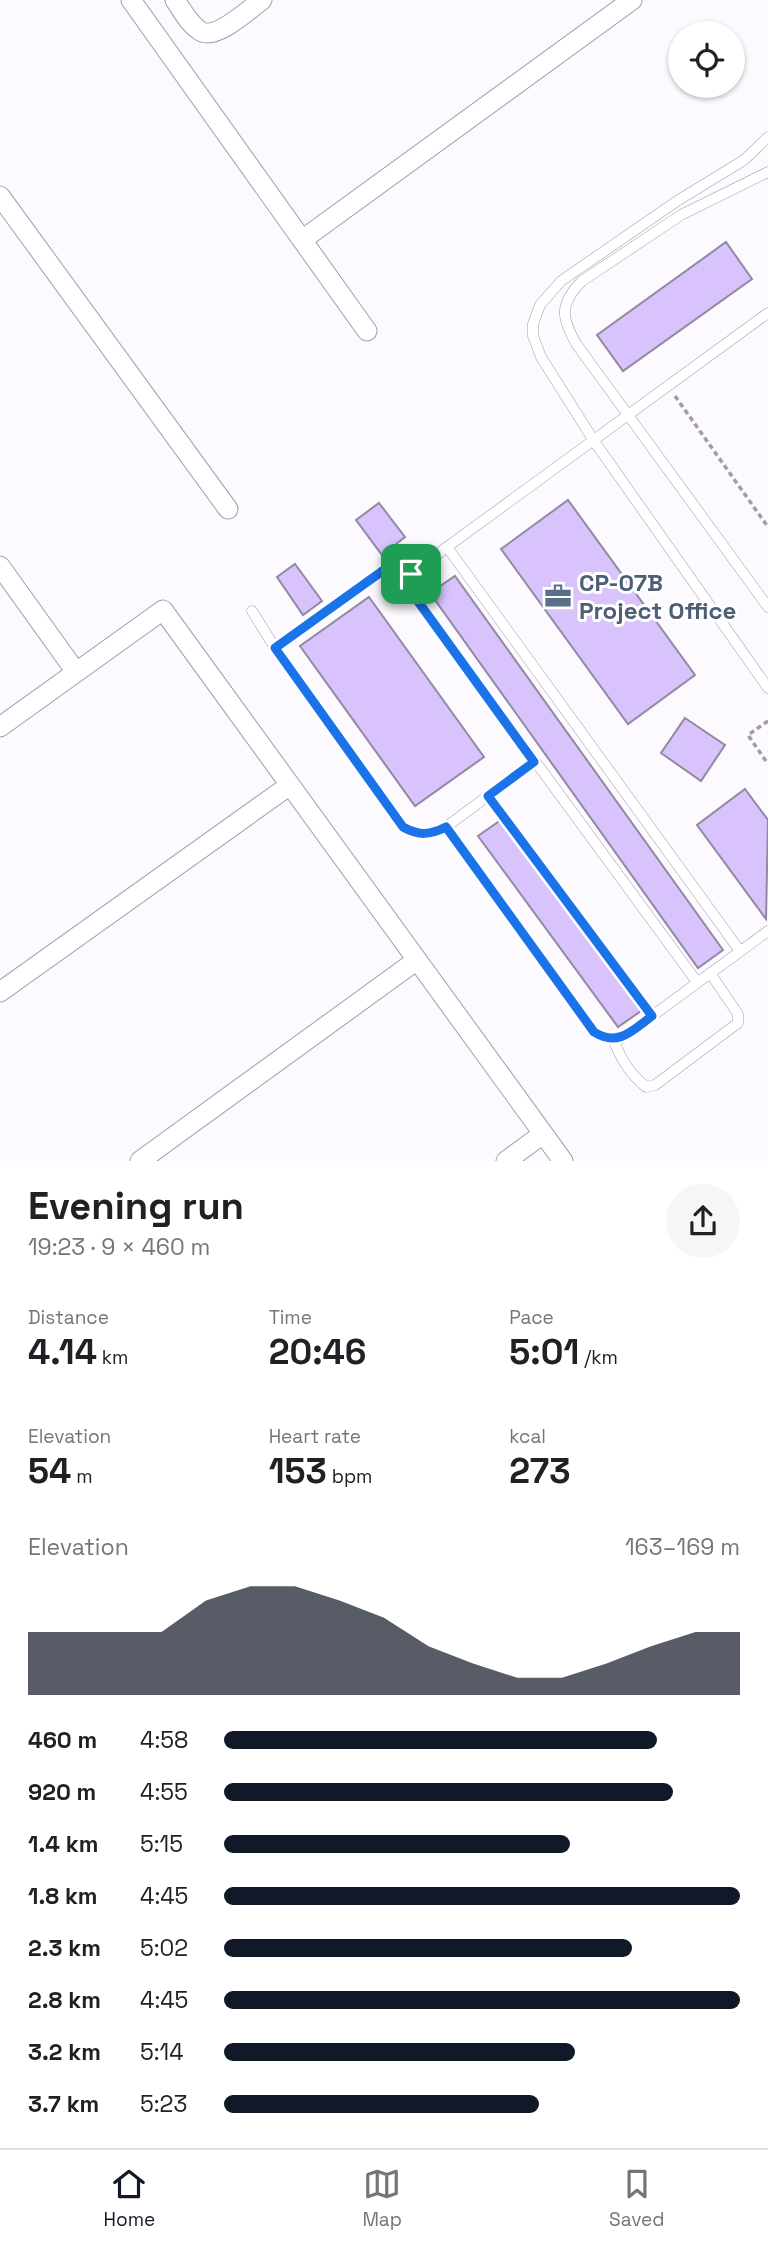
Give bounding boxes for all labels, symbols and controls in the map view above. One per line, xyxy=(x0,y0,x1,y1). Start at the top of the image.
map controls xyxy=(668,21,745,98)
button: locate xyxy=(668,21,745,98)
pin xyxy=(381,544,441,604)
icon: arrive xyxy=(392,555,430,593)
place label: CP-07B Project Office xyxy=(579,567,736,626)
office icon: CP-07B Project Office xyxy=(543,581,573,611)
text: Evening run xyxy=(28,1182,244,1230)
button: share xyxy=(666,1184,740,1258)
text: 19:23 · 9 × 460 m xyxy=(28,1232,210,1262)
text: Distance xyxy=(28,1305,109,1330)
text: Time xyxy=(269,1305,312,1330)
text: Pace xyxy=(509,1305,554,1330)
text: 4.14 xyxy=(28,1330,97,1374)
text: 20:46 xyxy=(269,1330,366,1374)
text: 5:01 xyxy=(509,1330,579,1374)
text: km xyxy=(97,1345,128,1370)
text: /km xyxy=(579,1345,618,1370)
text: Elevation xyxy=(28,1424,111,1449)
text: Heart rate xyxy=(269,1424,361,1449)
text: kcal xyxy=(509,1424,546,1449)
text: 54 xyxy=(28,1449,71,1493)
text: 153 xyxy=(269,1449,327,1493)
text: 273 xyxy=(509,1449,570,1493)
text: m xyxy=(71,1464,93,1489)
text: bpm xyxy=(327,1464,372,1489)
text: Elevation xyxy=(28,1532,129,1562)
text: 163–169 m xyxy=(625,1532,740,1562)
text: 460 m xyxy=(28,1725,97,1755)
text: 4:58 xyxy=(140,1725,188,1755)
text: 920 m xyxy=(28,1777,96,1807)
text: 4:55 xyxy=(140,1777,188,1807)
text: 1.4 km xyxy=(28,1829,98,1859)
text: 5:15 xyxy=(140,1829,183,1859)
text: 1.8 km xyxy=(28,1881,98,1911)
text: 4:45 xyxy=(140,1881,188,1911)
text: 2.3 km xyxy=(28,1933,101,1963)
text: 5:02 xyxy=(140,1933,188,1963)
text: 2.8 km xyxy=(28,1985,101,2015)
text: 4:45 xyxy=(140,1985,188,2015)
text: 3.2 km xyxy=(28,2037,101,2067)
text: 5:14 xyxy=(140,2037,184,2067)
text: 3.7 km xyxy=(28,2089,99,2119)
text: 5:23 xyxy=(140,2089,187,2119)
tab: Home xyxy=(104,2165,155,2232)
tab: Map xyxy=(362,2165,402,2232)
tab: Saved xyxy=(609,2165,664,2232)

